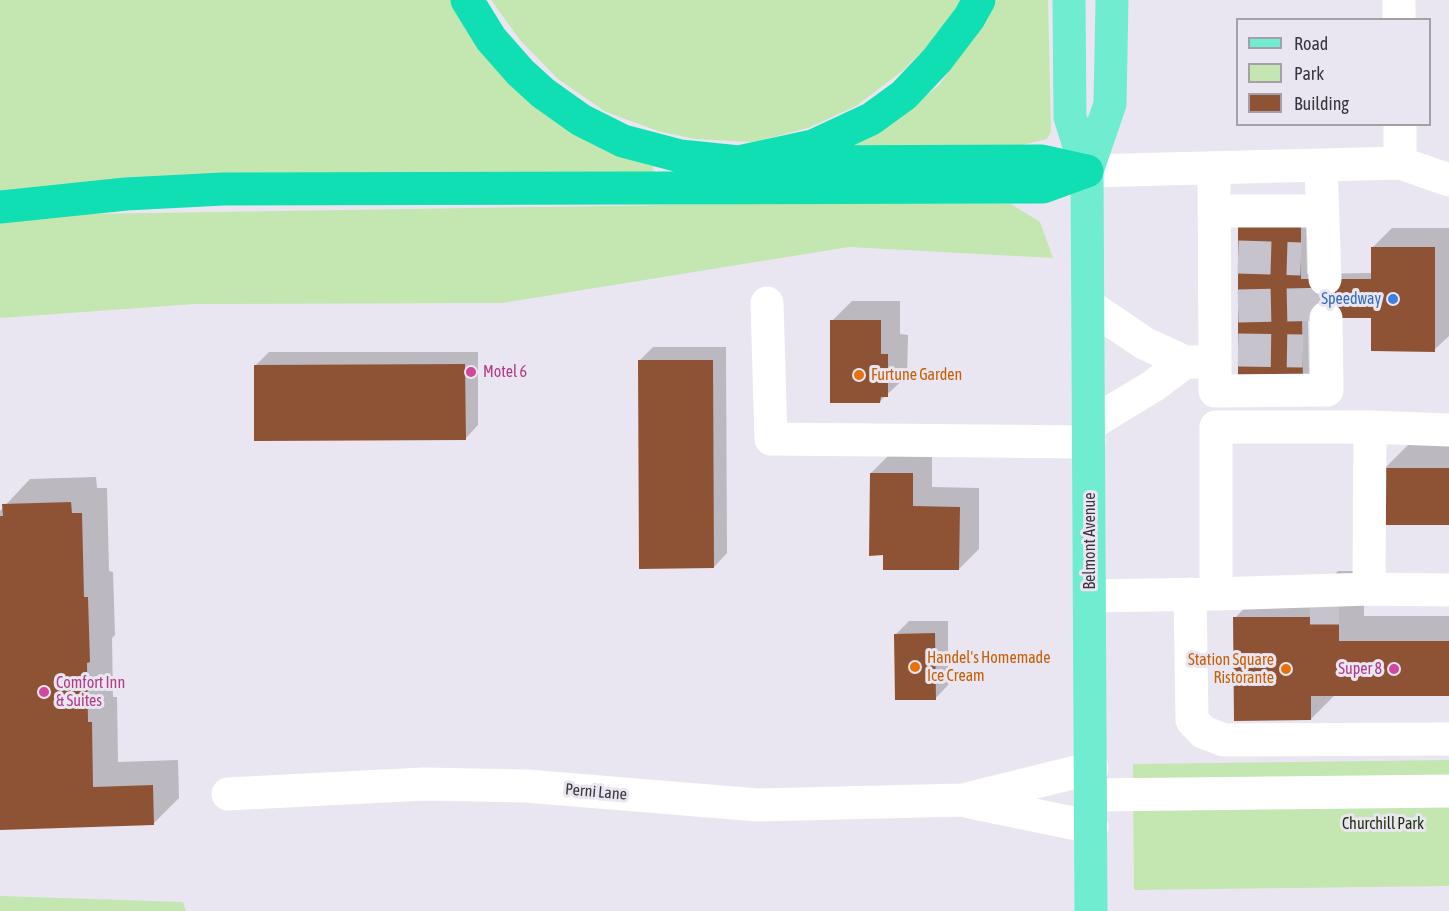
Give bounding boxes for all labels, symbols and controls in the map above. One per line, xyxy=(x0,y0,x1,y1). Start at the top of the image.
legend xyxy=(1236,18,1431,126)
text: Road xyxy=(1294,33,1328,54)
text: Park xyxy=(1294,63,1324,84)
text: Building xyxy=(1294,93,1349,114)
place label: Speedway xyxy=(1321,289,1381,309)
marker: Speedway xyxy=(1386,292,1400,306)
place label: Motel 6 xyxy=(483,362,527,382)
marker: Motel 6 xyxy=(464,365,478,379)
place label: Furtune Garden xyxy=(871,365,962,385)
marker: Furtune Garden xyxy=(852,368,866,382)
street label: Belmont Avenue xyxy=(1080,493,1100,589)
place label: Handel's Homemade Ice Cream xyxy=(927,648,1050,686)
place label: Station Square Ristorante xyxy=(1188,650,1274,688)
place label: Super 8 xyxy=(1338,659,1382,679)
marker: Handel's Homemade Ice Cream xyxy=(908,660,922,674)
marker: Station Square Ristorante xyxy=(1279,662,1293,676)
marker: Super 8 xyxy=(1387,662,1401,676)
place label: Comfort Inn & Suites xyxy=(56,673,125,711)
marker: Comfort Inn & Suites xyxy=(37,685,51,699)
street label: Perni Lane xyxy=(564,780,628,804)
park label: Churchill Park xyxy=(1342,814,1424,834)

